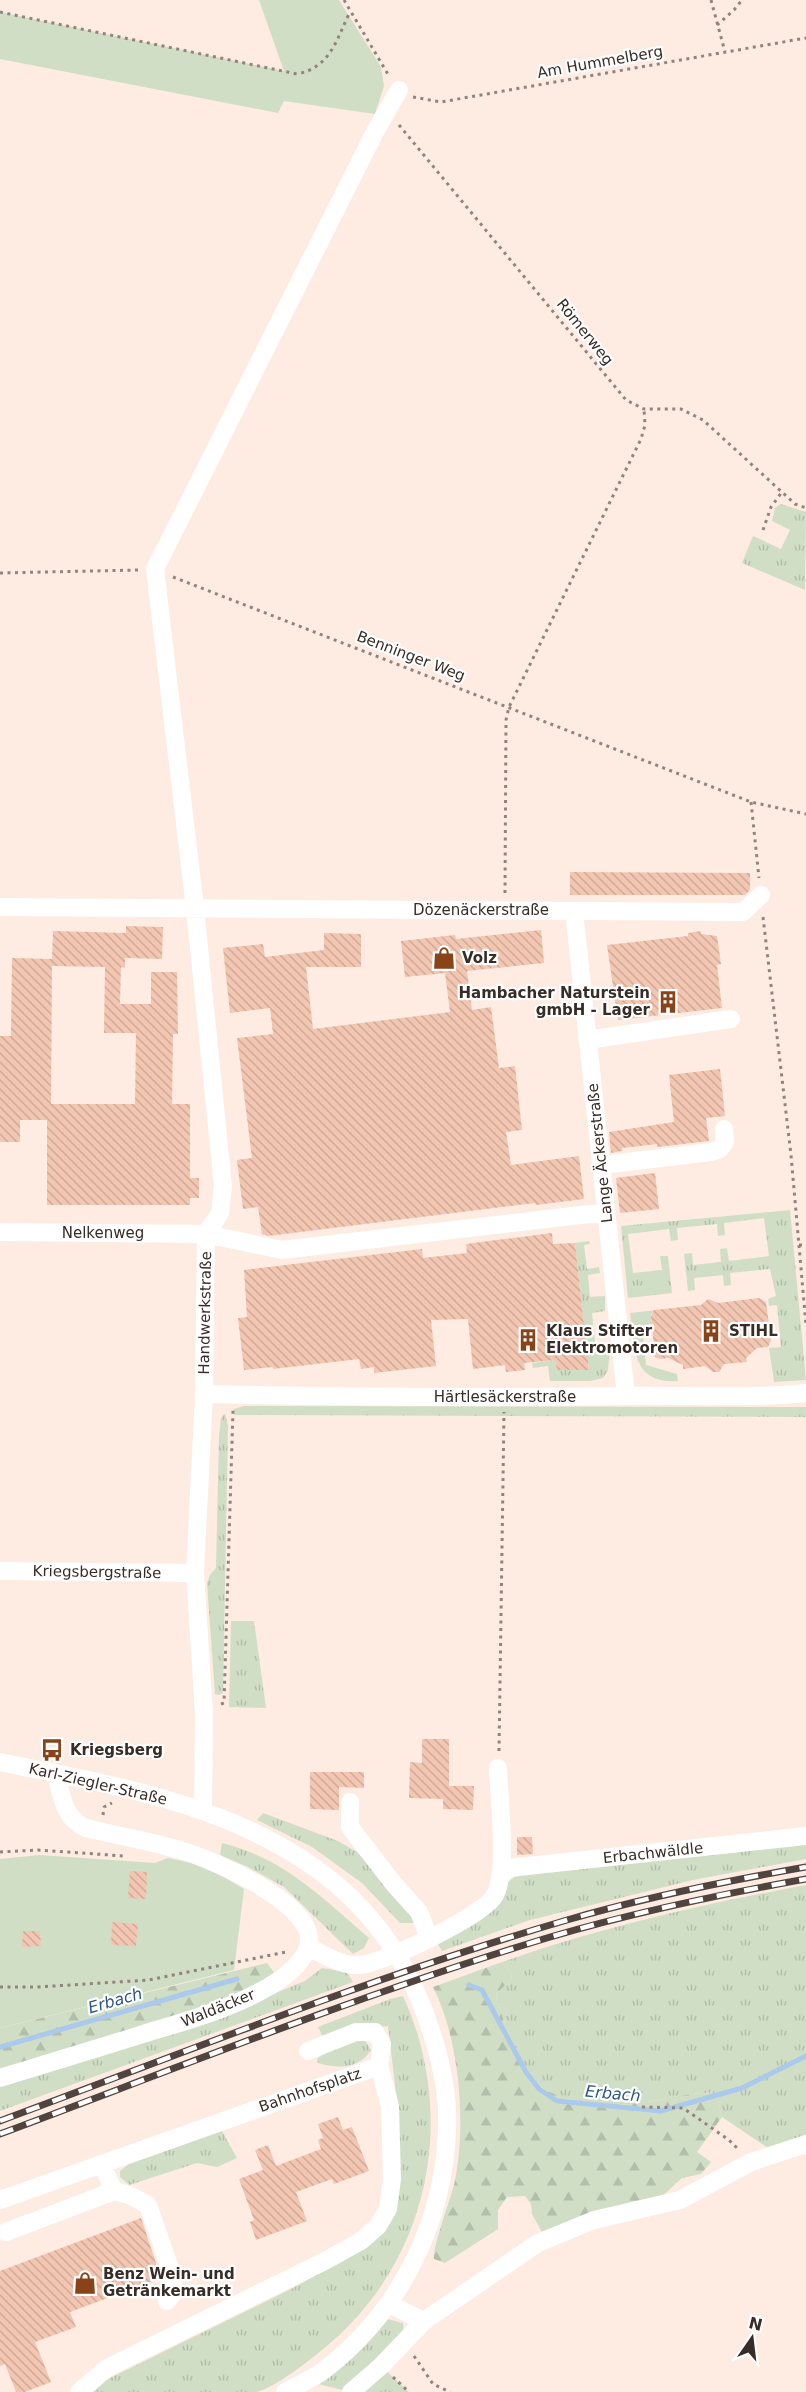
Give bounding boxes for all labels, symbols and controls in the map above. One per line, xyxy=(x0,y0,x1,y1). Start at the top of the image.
street label: Am Hummelberg xyxy=(536,42,664,82)
street label: Römerweg xyxy=(553,295,617,369)
street label: Benninger Weg xyxy=(354,627,468,685)
street label: Dözenäckerstraße xyxy=(413,901,549,919)
shop icon: Volz xyxy=(431,945,457,971)
place label: Volz xyxy=(462,949,497,967)
place label: Hambacher Naturstein gmbH - Lager xyxy=(458,984,651,1019)
building icon: Hambacher Naturstein gmbH - Lager xyxy=(655,989,681,1015)
street label: Lange Äckerstraße xyxy=(583,1082,616,1224)
street label: Nelkenweg xyxy=(62,1224,144,1242)
street label: Handwerkstraße xyxy=(195,1251,215,1375)
building icon: STIHL xyxy=(698,1318,724,1344)
place label: Klaus Stifter Elektromotoren xyxy=(546,1322,678,1357)
place label: STIHL xyxy=(729,1322,778,1340)
building icon: Klaus Stifter Elektromotoren xyxy=(515,1327,541,1353)
street label: Härtlesäckerstraße xyxy=(434,1388,576,1406)
street label: Kriegsbergstraße xyxy=(33,1562,161,1582)
bus stop icon: Kriegsberg xyxy=(39,1737,65,1763)
place label: Kriegsberg xyxy=(70,1741,163,1759)
street label: Karl-Ziegler-Straße xyxy=(27,1759,169,1809)
street label: Erbachwäldle xyxy=(602,1839,704,1867)
water label: Erbach xyxy=(86,1984,144,2017)
street label: Waldäcker xyxy=(179,1985,258,2031)
street label: Bahnhofsplatz xyxy=(257,2064,364,2116)
water label: Erbach xyxy=(584,2082,641,2105)
place label: Benz Wein- und Getränkemarkt xyxy=(103,2265,235,2300)
shop icon: Benz Wein- und Getränkemarkt xyxy=(72,2270,98,2296)
north arrow xyxy=(722,2308,782,2368)
text: N xyxy=(747,2313,764,2335)

